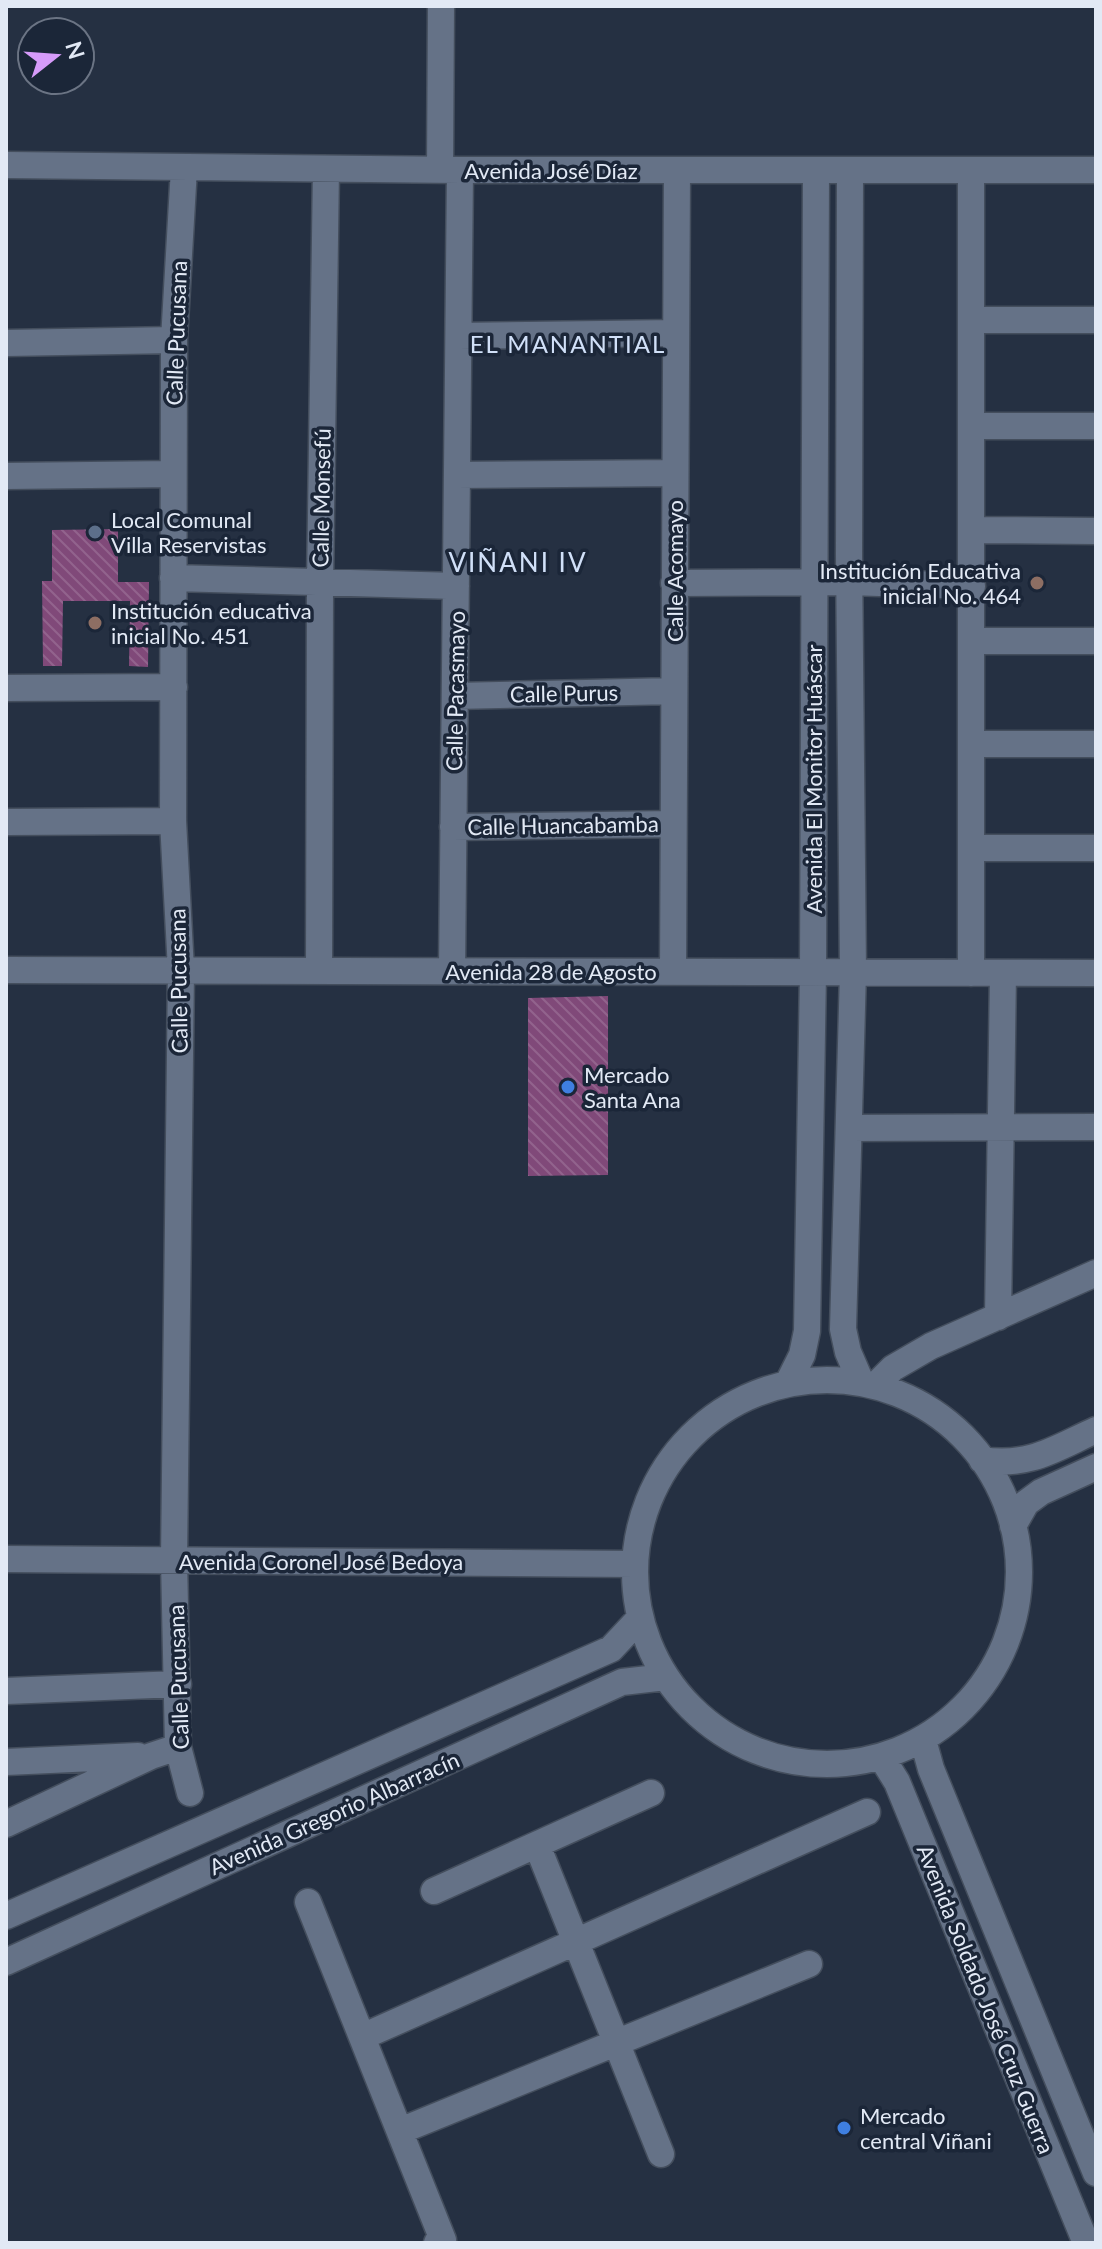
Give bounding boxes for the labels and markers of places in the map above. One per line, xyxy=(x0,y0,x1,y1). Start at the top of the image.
place label: Local Comunal Villa Reservistas xyxy=(111,506,266,558)
marker: Local Comunal Villa Reservistas xyxy=(86,523,104,541)
place label: Institución Educativa inicial No. 464 xyxy=(820,557,1021,609)
marker: Institución Educativa inicial No. 464 xyxy=(1028,574,1046,592)
place label: Institución educativa inicial No. 451 xyxy=(111,597,312,649)
marker: Institución educativa inicial No. 451 xyxy=(86,614,104,632)
place label: Mercado Santa Ana xyxy=(584,1061,681,1113)
marker: Mercado Santa Ana xyxy=(559,1078,577,1096)
place label: Mercado central Viñani xyxy=(860,2102,992,2154)
marker: Mercado central Viñani xyxy=(835,2119,853,2137)

